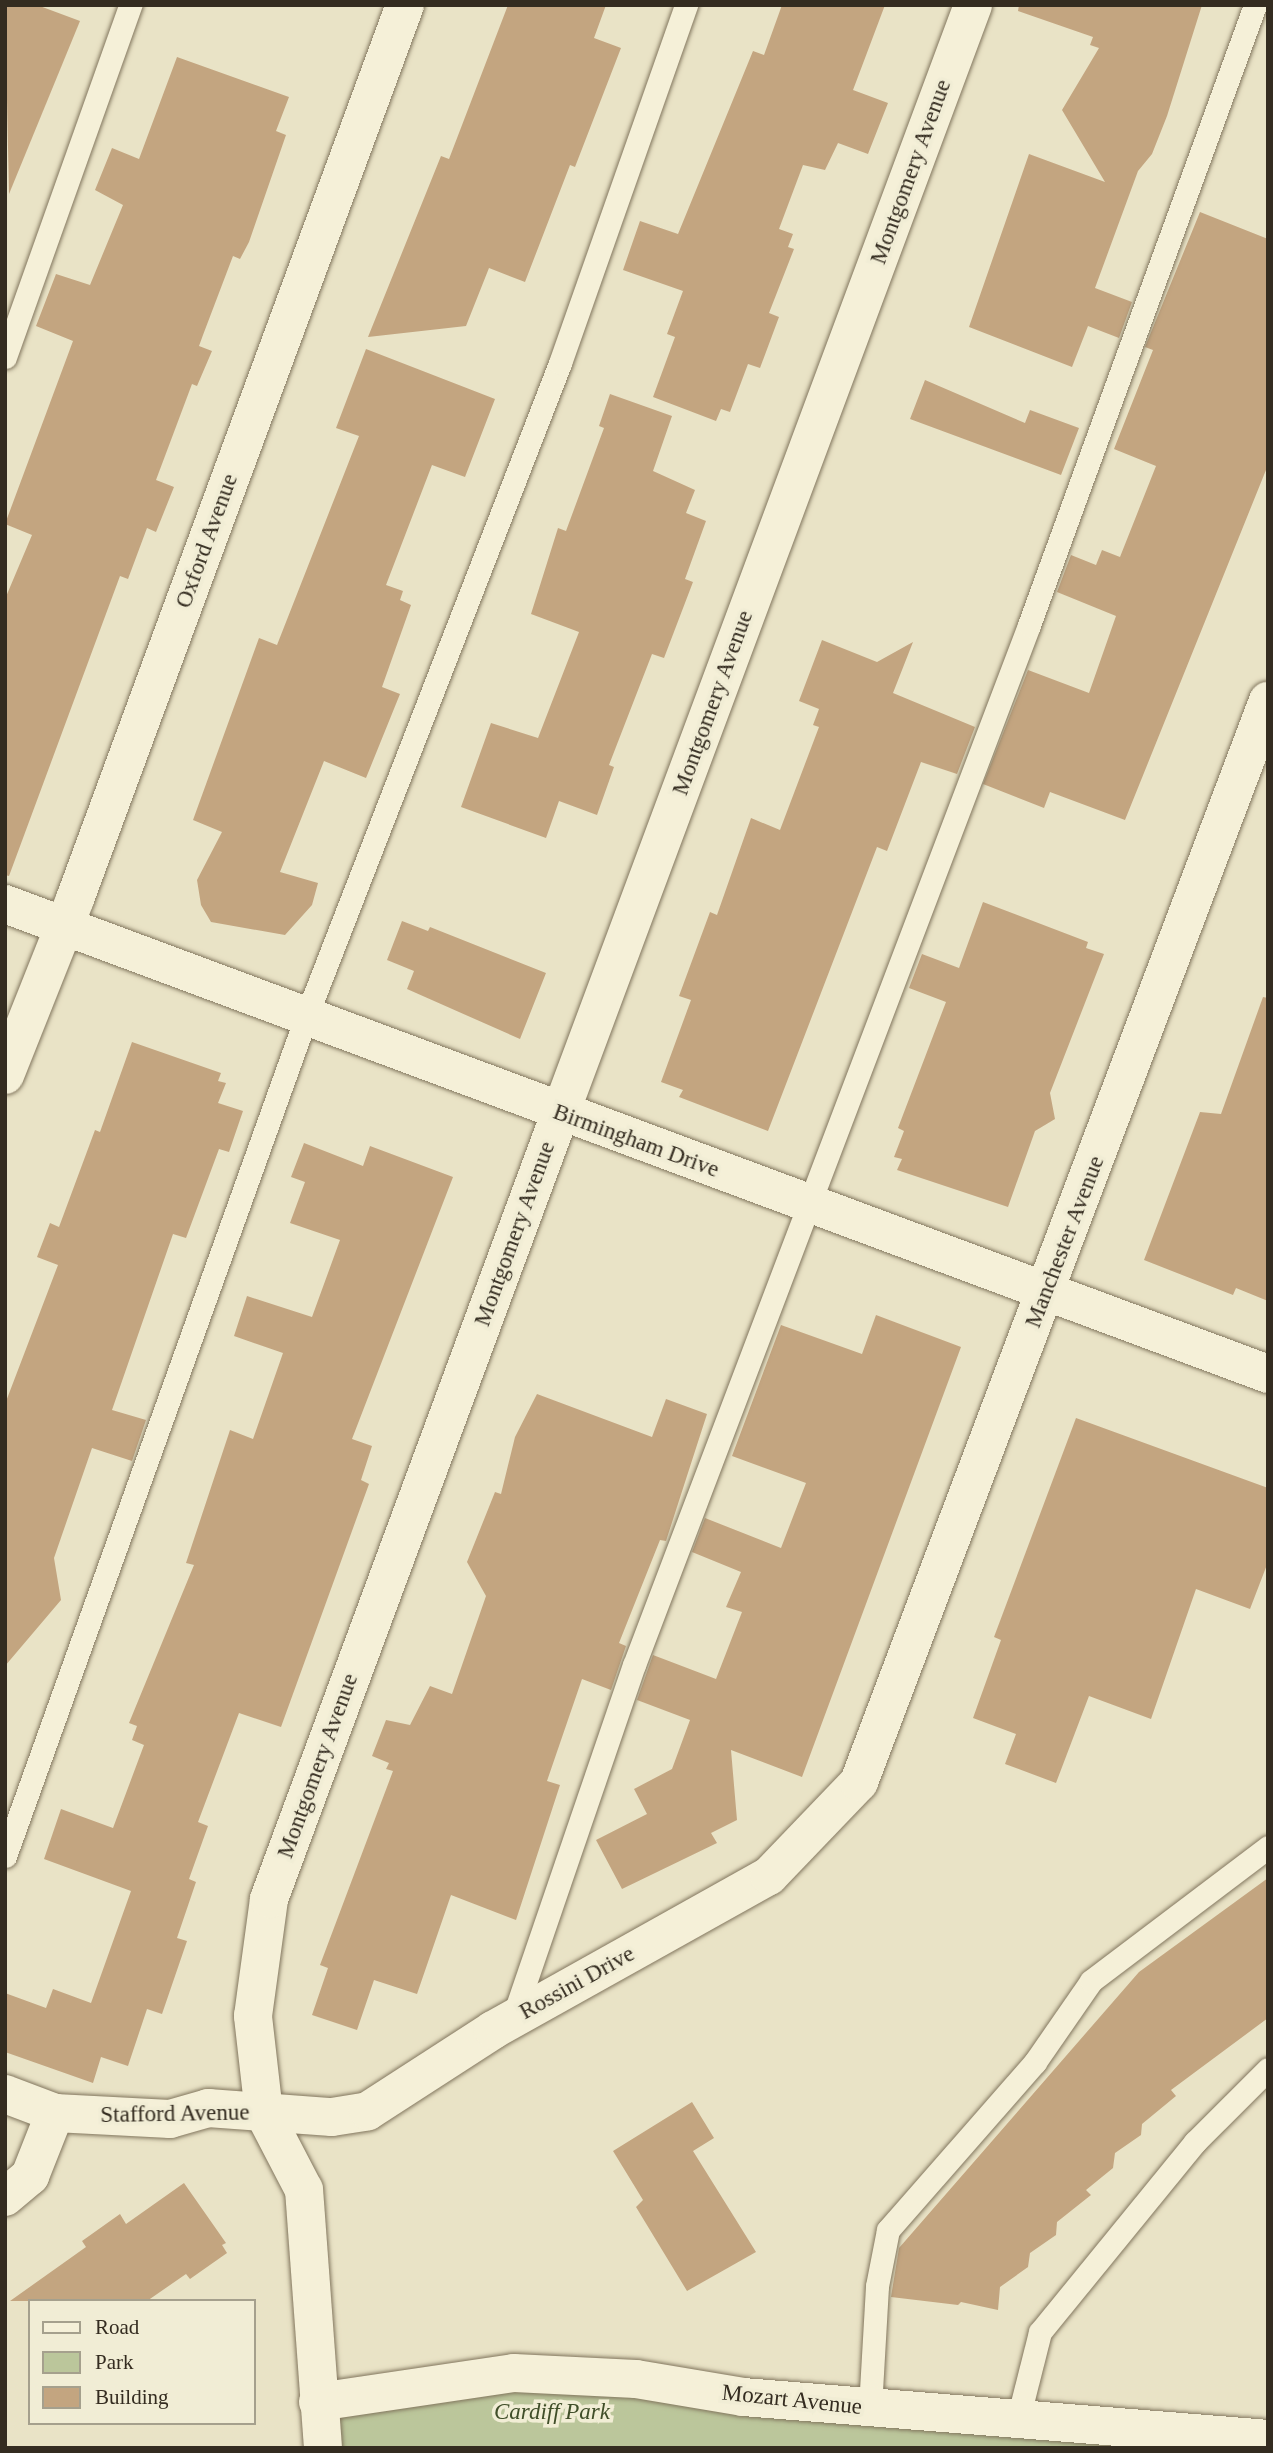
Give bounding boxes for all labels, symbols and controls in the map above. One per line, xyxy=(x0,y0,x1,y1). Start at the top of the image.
street label: Montgomery Avenue xyxy=(865,75,957,269)
street label: Oxford Avenue xyxy=(170,470,244,612)
street label: Montgomery Avenue xyxy=(667,606,759,800)
street label: Birmingham Drive xyxy=(549,1098,723,1184)
street label: Montgomery Avenue xyxy=(469,1137,561,1331)
street label: Manchester Avenue xyxy=(1019,1152,1111,1332)
street label: Montgomery Avenue xyxy=(272,1669,364,1863)
street label: Rossini Drive xyxy=(515,1940,639,2026)
street label: Stafford Avenue xyxy=(100,2099,250,2129)
legend xyxy=(28,2299,256,2425)
text: Road xyxy=(95,2315,139,2339)
text: Park xyxy=(95,2350,134,2374)
street label: Mozart Avenue xyxy=(720,2379,864,2421)
text: Building xyxy=(95,2385,169,2409)
park label: Cardiff Park xyxy=(494,2398,610,2426)

